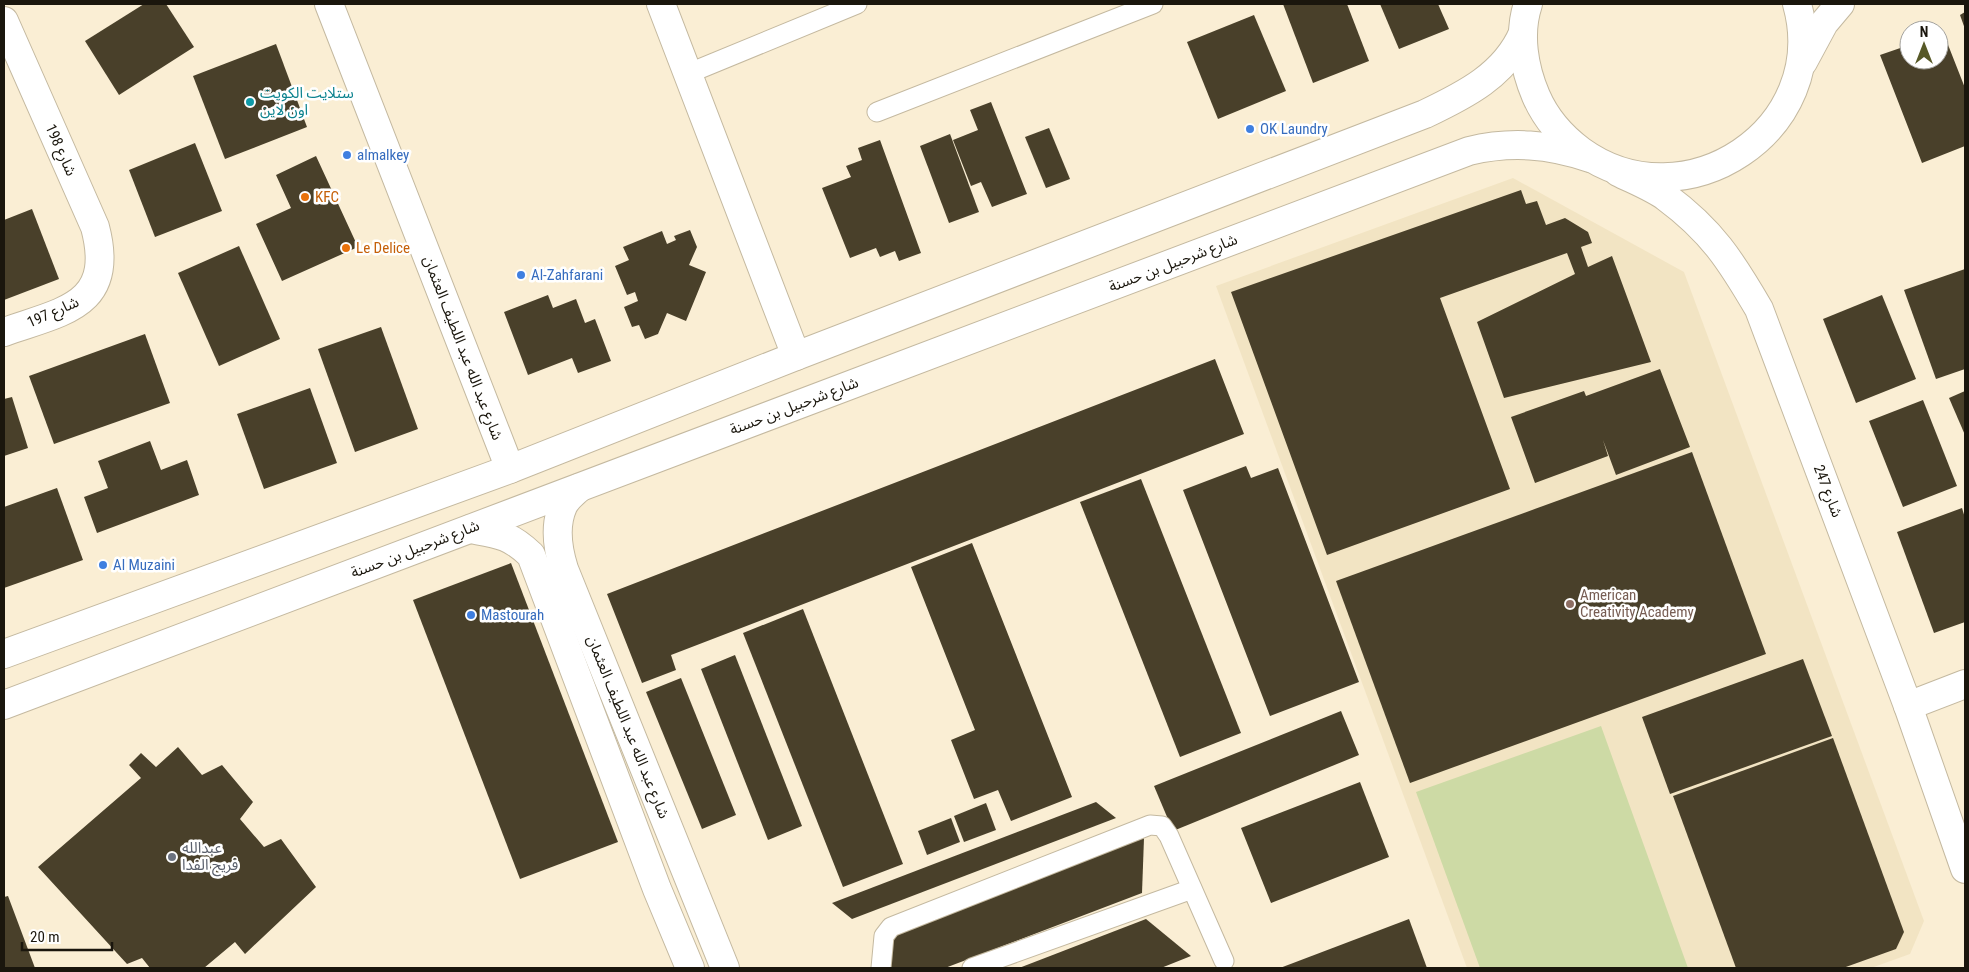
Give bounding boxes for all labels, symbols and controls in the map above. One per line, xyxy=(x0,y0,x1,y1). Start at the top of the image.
north arrow xyxy=(1899,20,1949,70)
text: N xyxy=(1920,24,1928,40)
place label: ستلايت الكويت اون لاين xyxy=(260,84,354,119)
marker: ستلايت الكويت اون لاين xyxy=(244,96,256,108)
place label: OK Laundry xyxy=(1260,120,1328,138)
street label: شارع 198 xyxy=(39,121,80,180)
marker: OK Laundry xyxy=(1244,123,1256,135)
place label: almalkey xyxy=(357,146,409,164)
marker: almalkey xyxy=(341,149,353,161)
place label: KFC xyxy=(315,188,339,206)
marker: KFC xyxy=(299,191,311,203)
street label: شارع شرحبيل بن حسنة xyxy=(1106,230,1241,299)
place label: Le Delice xyxy=(356,239,410,257)
marker: Le Delice xyxy=(340,242,352,254)
street label: شارع عبد الله عبد اللطيف العثمان xyxy=(417,253,507,444)
place label: Al-Zahfarani xyxy=(531,266,603,284)
marker: Al-Zahfarani xyxy=(515,269,527,281)
street label: شارع 197 xyxy=(24,293,83,334)
street label: شارع شرحبيل بن حسنة xyxy=(727,373,862,442)
street label: شارع 247 xyxy=(1807,462,1846,521)
street label: شارع شرحبيل بن حسنة xyxy=(348,516,483,585)
place label: Al Muzaini xyxy=(113,556,175,574)
marker: Al Muzaini xyxy=(97,559,109,571)
place label: American Creativity Academy xyxy=(1580,586,1694,621)
marker: American Creativity Academy xyxy=(1564,598,1576,610)
place label: Mastourah xyxy=(481,606,544,624)
marker: Mastourah xyxy=(465,609,477,621)
street label: شارع عبد الله عبد اللطيف العثمان xyxy=(580,633,673,823)
place label: عبدالله فريح الفدا xyxy=(182,839,239,877)
marker: عبدالله فريح الفدا xyxy=(166,851,178,863)
scale bar xyxy=(22,920,112,952)
text: 20 m xyxy=(30,928,60,946)

